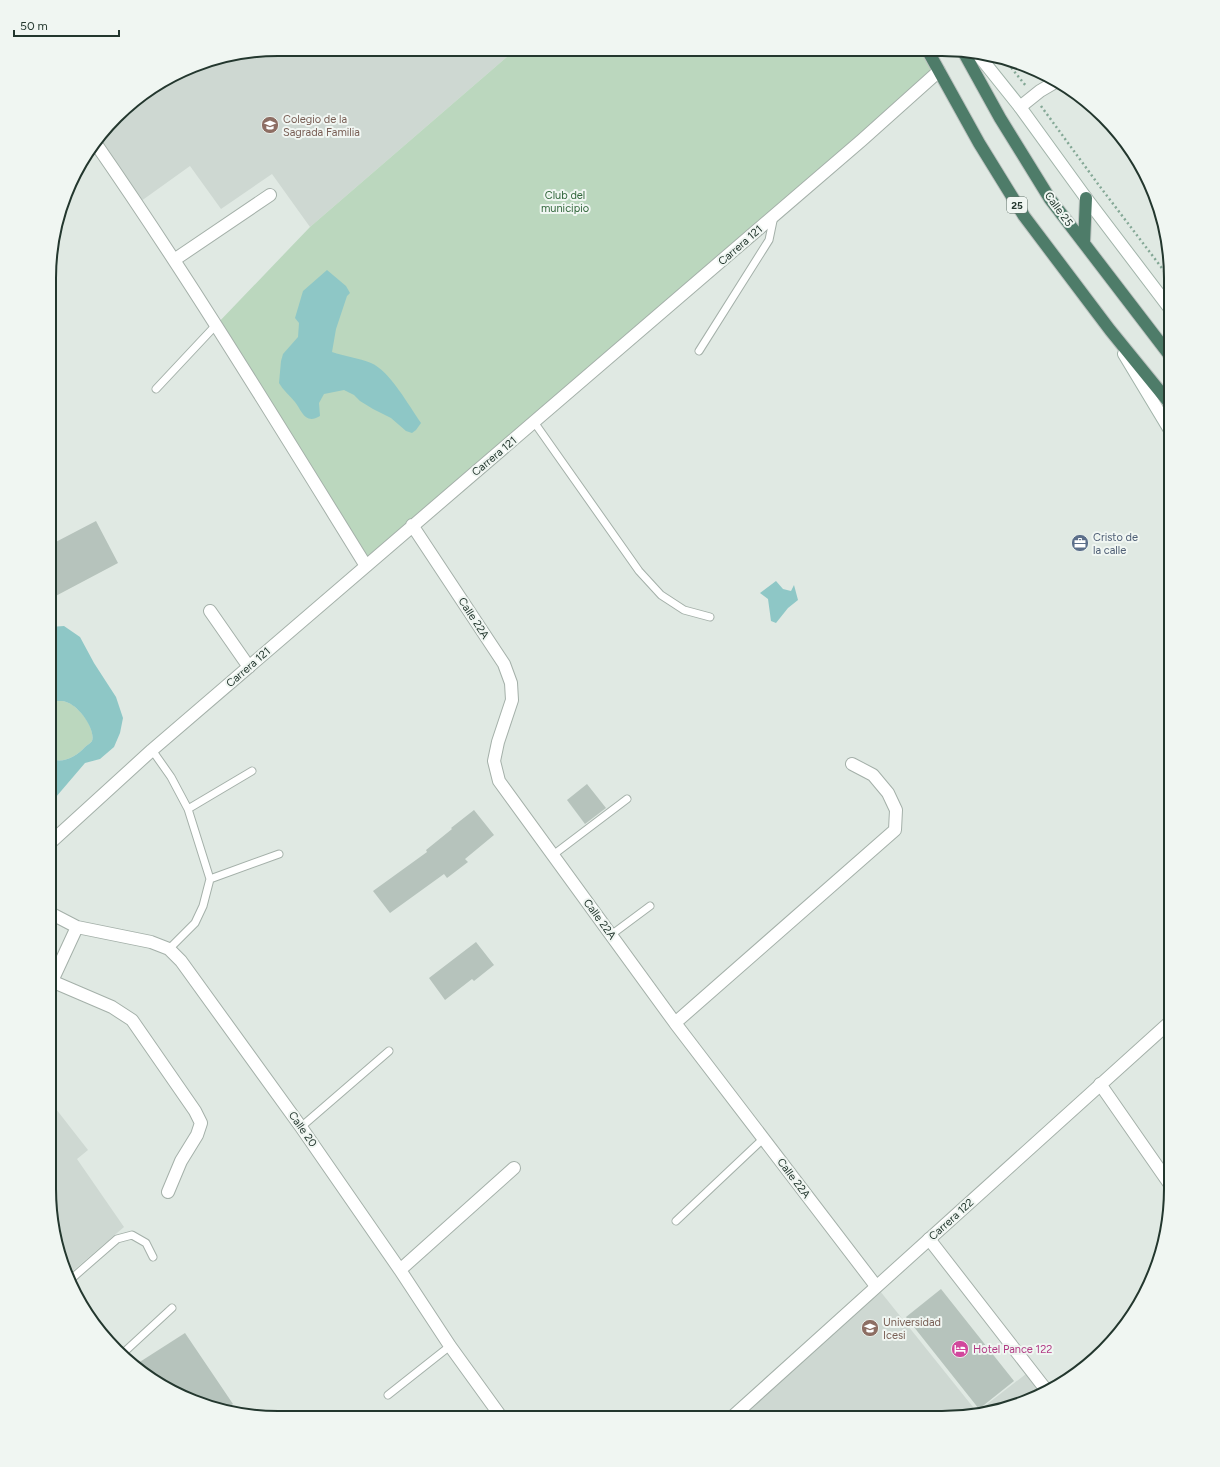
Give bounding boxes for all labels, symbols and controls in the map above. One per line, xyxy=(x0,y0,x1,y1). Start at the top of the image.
scale bar xyxy=(14,12,119,38)
text: 50 m xyxy=(20,19,48,33)
place label: Colegio de la Sagrada Familia xyxy=(283,113,360,139)
school or university icon: Colegio de la Sagrada Familia xyxy=(260,115,280,135)
park label: Club del municipio xyxy=(541,189,589,215)
street label: Calle 25 xyxy=(1042,189,1075,229)
road number: 25 xyxy=(1007,197,1027,213)
street label: Carrera 121 xyxy=(716,223,765,268)
street label: Carrera 121 xyxy=(469,434,519,479)
place label: Cristo de la calle xyxy=(1093,531,1138,557)
office icon: Cristo de la calle xyxy=(1070,533,1090,553)
street label: Calle 22A xyxy=(455,595,492,642)
street label: Carrera 121 xyxy=(224,645,273,690)
street label: Calle 22A xyxy=(581,897,619,943)
street label: Calle 20 xyxy=(286,1109,319,1150)
street label: Calle 22A xyxy=(774,1156,813,1201)
street label: Carrera 122 xyxy=(926,1196,976,1243)
place label: Universidad Icesi xyxy=(883,1316,941,1342)
school or university icon: Universidad Icesi xyxy=(860,1318,880,1338)
hotel icon: Hotel Pance 122 xyxy=(950,1339,970,1359)
place label: Hotel Pance 122 xyxy=(973,1343,1052,1356)

